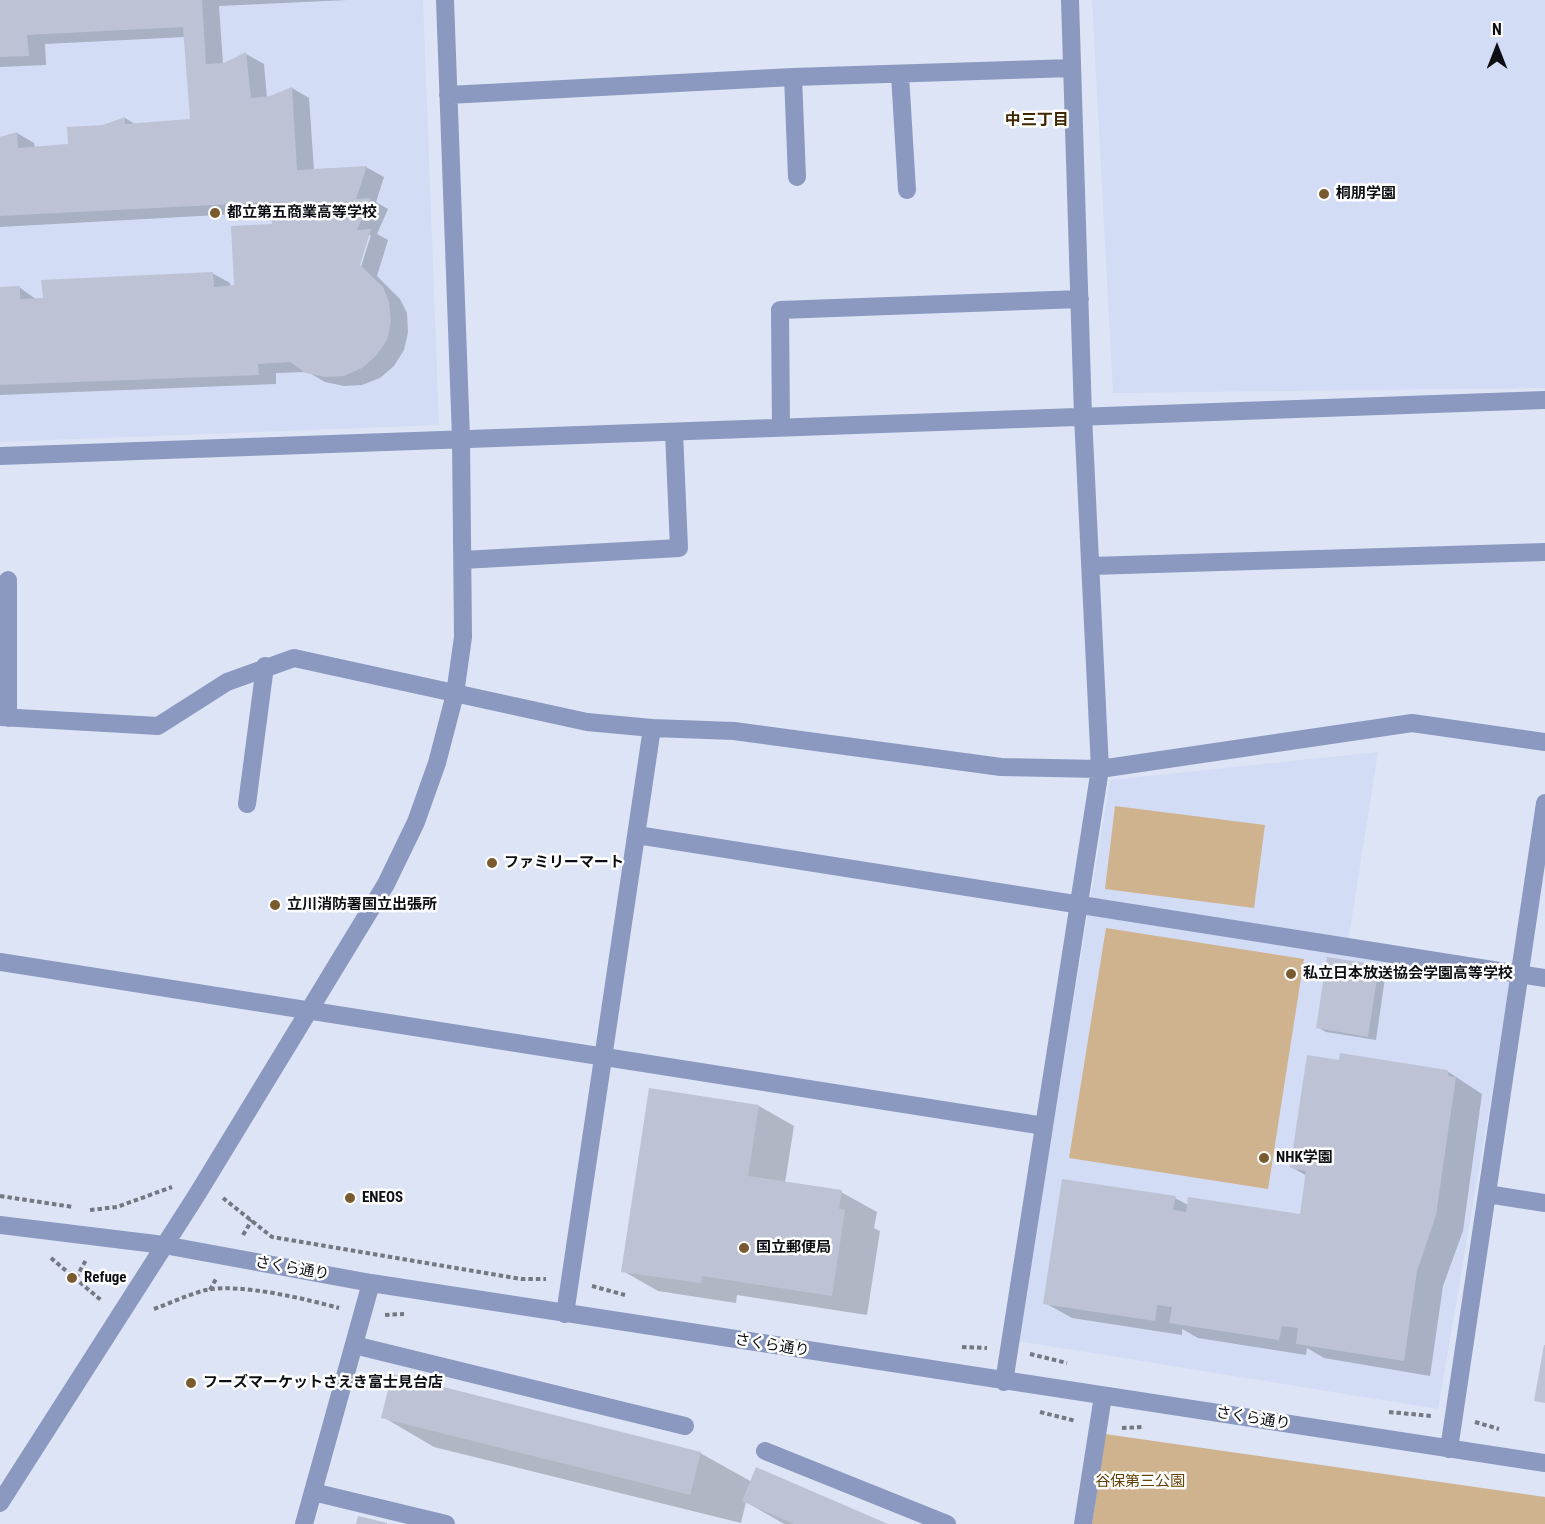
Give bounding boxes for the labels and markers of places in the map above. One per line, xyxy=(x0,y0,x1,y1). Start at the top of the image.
place label: 桐朋学園 xyxy=(1336,185,1396,203)
marker: 桐朋学園 xyxy=(1317,187,1331,201)
place label: 都立第五商業高等学校 xyxy=(227,204,377,222)
marker: 都立第五商業高等学校 xyxy=(208,206,222,220)
place label: ファミリーマート xyxy=(504,854,624,872)
marker: ファミリーマート xyxy=(485,856,499,870)
place label: 立川消防署国立出張所 xyxy=(287,896,437,914)
marker: 立川消防署国立出張所 xyxy=(268,898,282,912)
place label: 私立日本放送協会学園高等学校 xyxy=(1303,965,1513,983)
marker: 私立日本放送協会学園高等学校 xyxy=(1284,967,1298,981)
place label: NHK学園 xyxy=(1276,1149,1333,1167)
marker: NHK学園 xyxy=(1257,1151,1271,1165)
place label: ENEOS xyxy=(362,1189,403,1207)
marker: ENEOS xyxy=(343,1191,357,1205)
place label: 国立郵便局 xyxy=(756,1239,831,1257)
marker: 国立郵便局 xyxy=(737,1241,751,1255)
place label: Refuge xyxy=(84,1269,126,1287)
marker: Refuge xyxy=(65,1271,79,1285)
place label: フーズマーケットさえき富士見台店 xyxy=(203,1374,443,1392)
marker: フーズマーケットさえき富士見台店 xyxy=(184,1376,198,1390)

